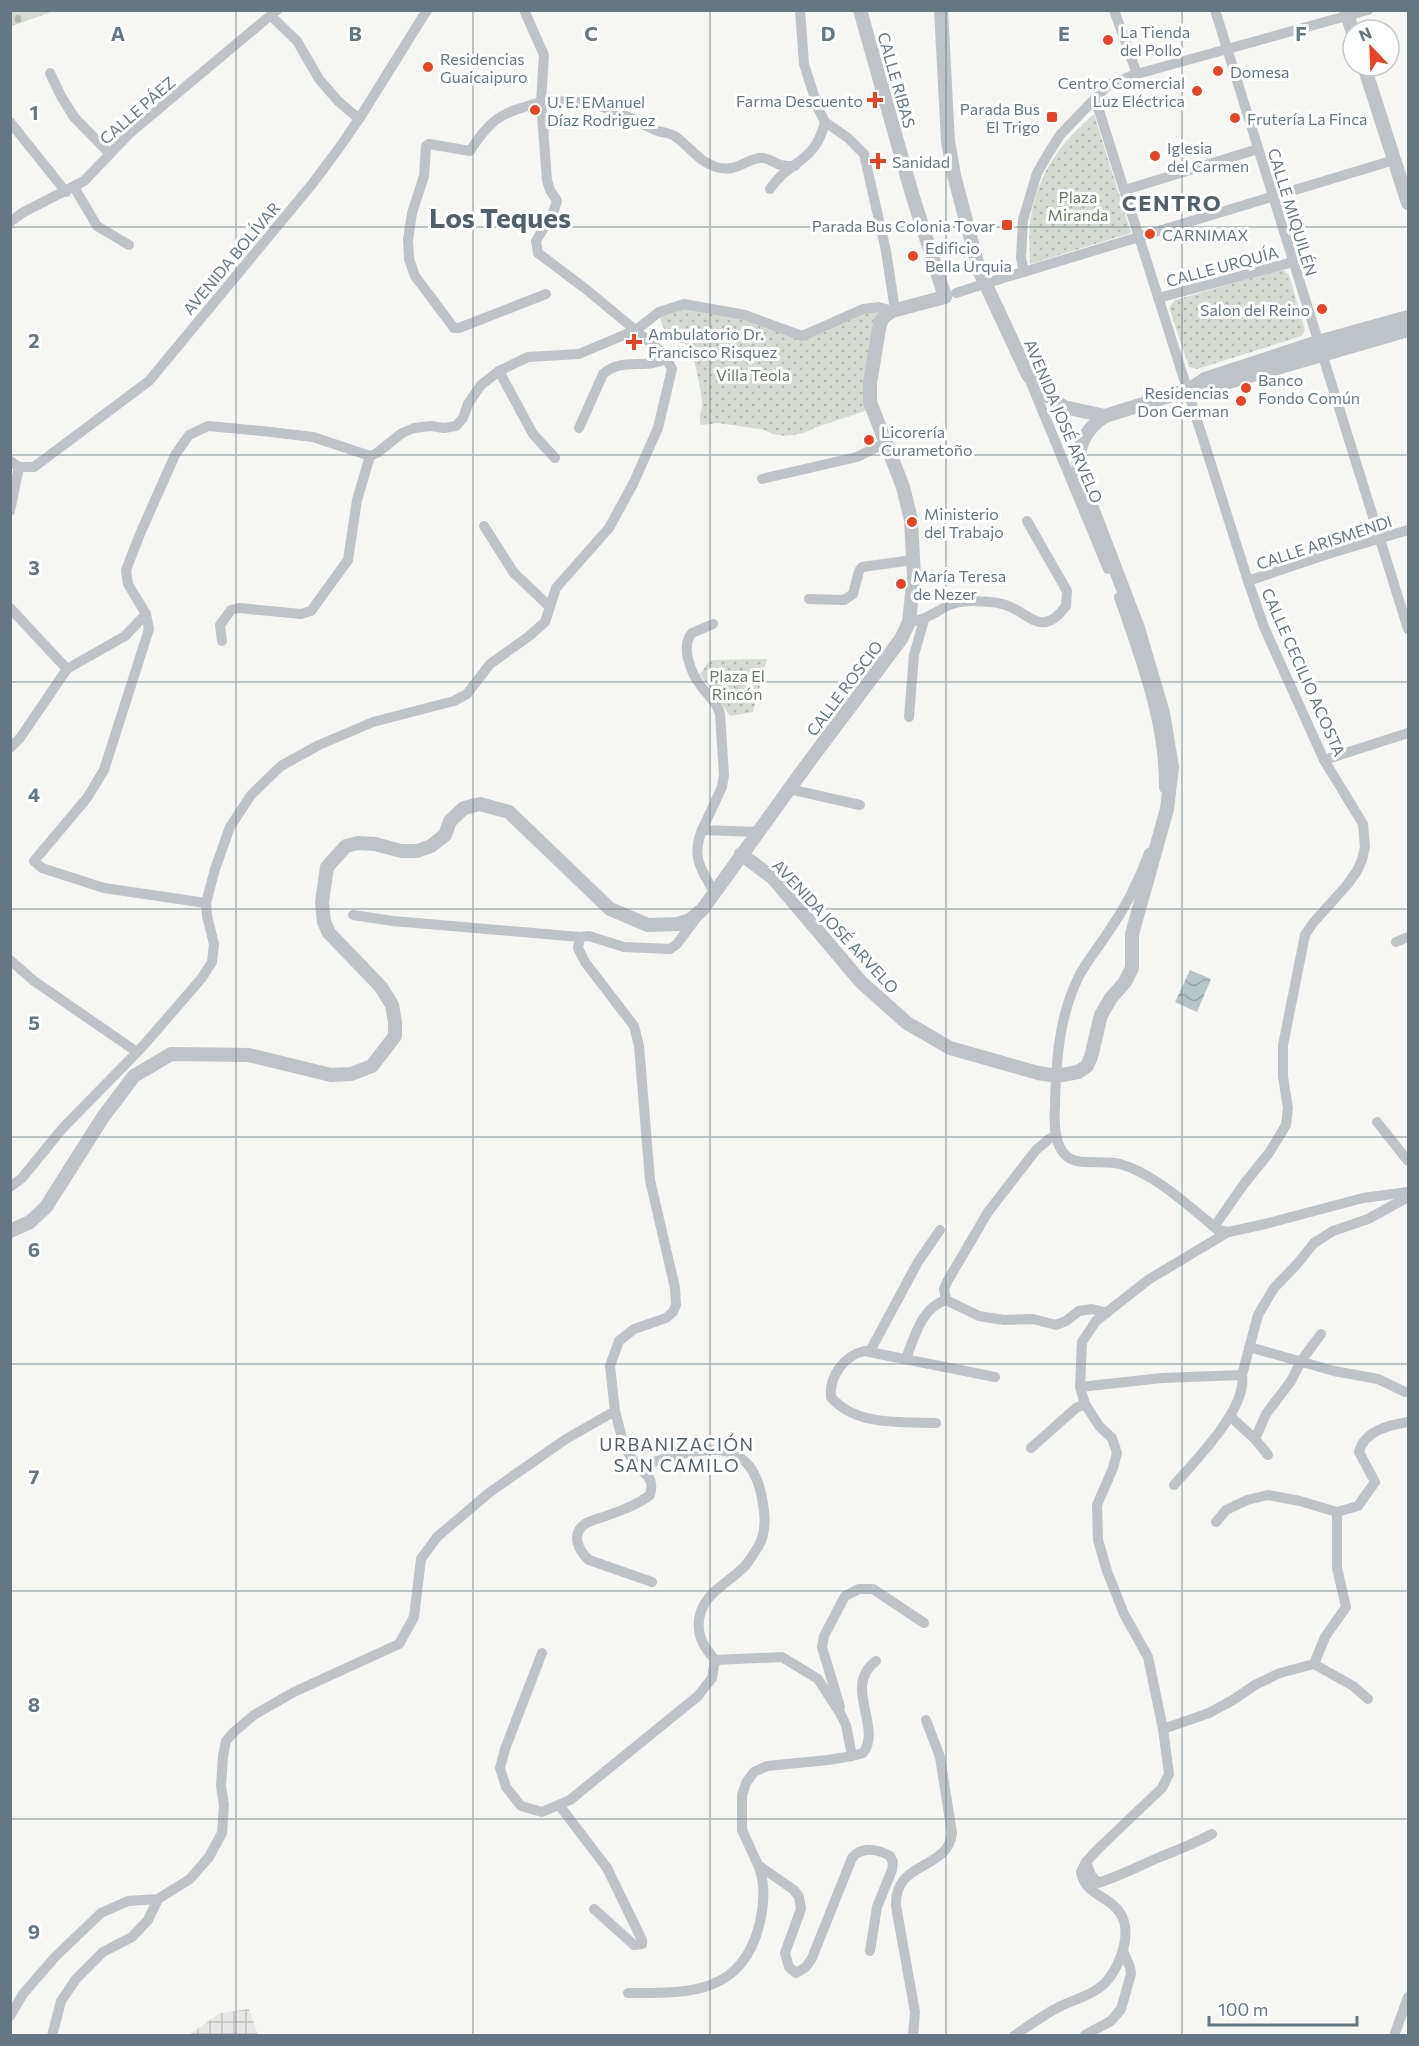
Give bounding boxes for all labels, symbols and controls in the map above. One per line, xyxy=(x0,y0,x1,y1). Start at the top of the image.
north arrow xyxy=(1341,18,1401,78)
text: A xyxy=(111,21,125,45)
text: B xyxy=(348,21,362,45)
text: C xyxy=(584,21,598,45)
text: D xyxy=(821,21,835,45)
text: E xyxy=(1058,21,1070,45)
text: F xyxy=(1295,21,1307,45)
place label: La Tienda del Pollo xyxy=(1120,22,1190,59)
text: N xyxy=(1356,23,1374,45)
street label: CALLE RIBAS xyxy=(874,30,920,130)
marker: La Tienda del Pollo xyxy=(1101,33,1115,47)
place label: Residencias Guaicaipuro xyxy=(440,49,528,86)
marker: Residencias Guaicaipuro xyxy=(421,60,435,74)
place label: Domesa xyxy=(1230,62,1289,81)
marker: Domesa xyxy=(1211,64,1225,78)
street label: CALLE PÁEZ xyxy=(96,72,178,148)
place label: Centro Comercial Luz Eléctrica xyxy=(1058,73,1185,110)
marker: Centro Comercial Luz Eléctrica xyxy=(1190,84,1204,98)
place label: Farma Descuento xyxy=(736,91,863,110)
place label: U. E. EManuel Díaz Rodriguez xyxy=(547,92,656,129)
marker: Farma Descuento xyxy=(868,93,882,107)
place label: Parada Bus El Trigo xyxy=(960,99,1040,136)
text: 1 xyxy=(29,100,39,124)
marker: U. E. EManuel Díaz Rodriguez xyxy=(528,103,542,117)
place label: Frutería La Finca xyxy=(1247,109,1367,128)
marker: Parada Bus El Trigo xyxy=(1045,110,1059,124)
marker: Frutería La Finca xyxy=(1228,111,1242,125)
place label: Iglesia del Carmen xyxy=(1167,138,1249,175)
street label: CALLE MIQUILÉN xyxy=(1265,146,1321,278)
marker: Iglesia del Carmen xyxy=(1148,149,1162,163)
marker: Sanidad xyxy=(869,152,887,170)
place label: Sanidad xyxy=(892,152,950,171)
park label: Plaza Miranda xyxy=(1048,187,1108,224)
district label: CENTRO xyxy=(1122,189,1222,216)
street label: AVENIDA BOLÍVAR xyxy=(178,198,284,318)
district label: Los Teques xyxy=(429,200,571,234)
place label: Parada Bus Colonia Tovar xyxy=(812,216,996,235)
marker: Parada Bus Colonia Tovar xyxy=(1000,218,1014,232)
place label: CARNIMAX xyxy=(1162,225,1249,244)
marker: CARNIMAX xyxy=(1143,227,1157,241)
place label: Edificio Bella Urquia xyxy=(925,238,1012,275)
street label: CALLE URQUÍA xyxy=(1164,242,1280,290)
marker: Edificio Bella Urquia xyxy=(906,249,920,263)
place label: Salon del Reino xyxy=(1200,300,1310,319)
marker: Salon del Reino xyxy=(1315,302,1329,316)
place label: Ambulatorio Dr. Francisco Risquez xyxy=(648,324,777,361)
text: 2 xyxy=(28,328,40,352)
marker: Ambulatorio Dr. Francisco Risquez xyxy=(625,333,643,351)
street label: AVENIDA JOSÉ ARVELO xyxy=(1021,336,1107,506)
park label: Villa Teola xyxy=(716,365,790,384)
place label: Banco Fondo Común xyxy=(1258,370,1360,407)
marker: Banco Fondo Común xyxy=(1239,381,1253,395)
place label: Residencias Don German xyxy=(1137,383,1229,420)
marker: Residencias Don German xyxy=(1234,394,1248,408)
place label: Licorería Curametoño xyxy=(881,422,973,459)
marker: Licorería Curametoño xyxy=(862,433,876,447)
place label: Ministerio del Trabajo xyxy=(924,504,1004,541)
street label: CALLE ARISMENDI xyxy=(1254,511,1394,573)
marker: Ministerio del Trabajo xyxy=(905,515,919,529)
text: 3 xyxy=(28,555,40,579)
place label: María Teresa de Nezer xyxy=(913,566,1006,603)
marker: María Teresa de Nezer xyxy=(894,577,908,591)
street label: CALLE CECILIO ACOSTA xyxy=(1258,585,1350,759)
street label: CALLE ROSCIO xyxy=(802,637,886,739)
park label: Plaza El Rincón xyxy=(709,666,765,703)
text: 4 xyxy=(28,782,40,806)
street label: AVENIDA JOSÉ ARVELO xyxy=(769,855,903,997)
text: 5 xyxy=(28,1010,40,1034)
text: 6 xyxy=(28,1237,40,1261)
district label: URBANIZACIÓN SAN CAMILO xyxy=(599,1433,755,1476)
text: 7 xyxy=(29,1464,40,1488)
text: 8 xyxy=(28,1692,40,1716)
text: 9 xyxy=(28,1919,40,1943)
scale bar xyxy=(1209,1989,1358,2027)
text: 100 m xyxy=(1218,1998,1268,2020)

